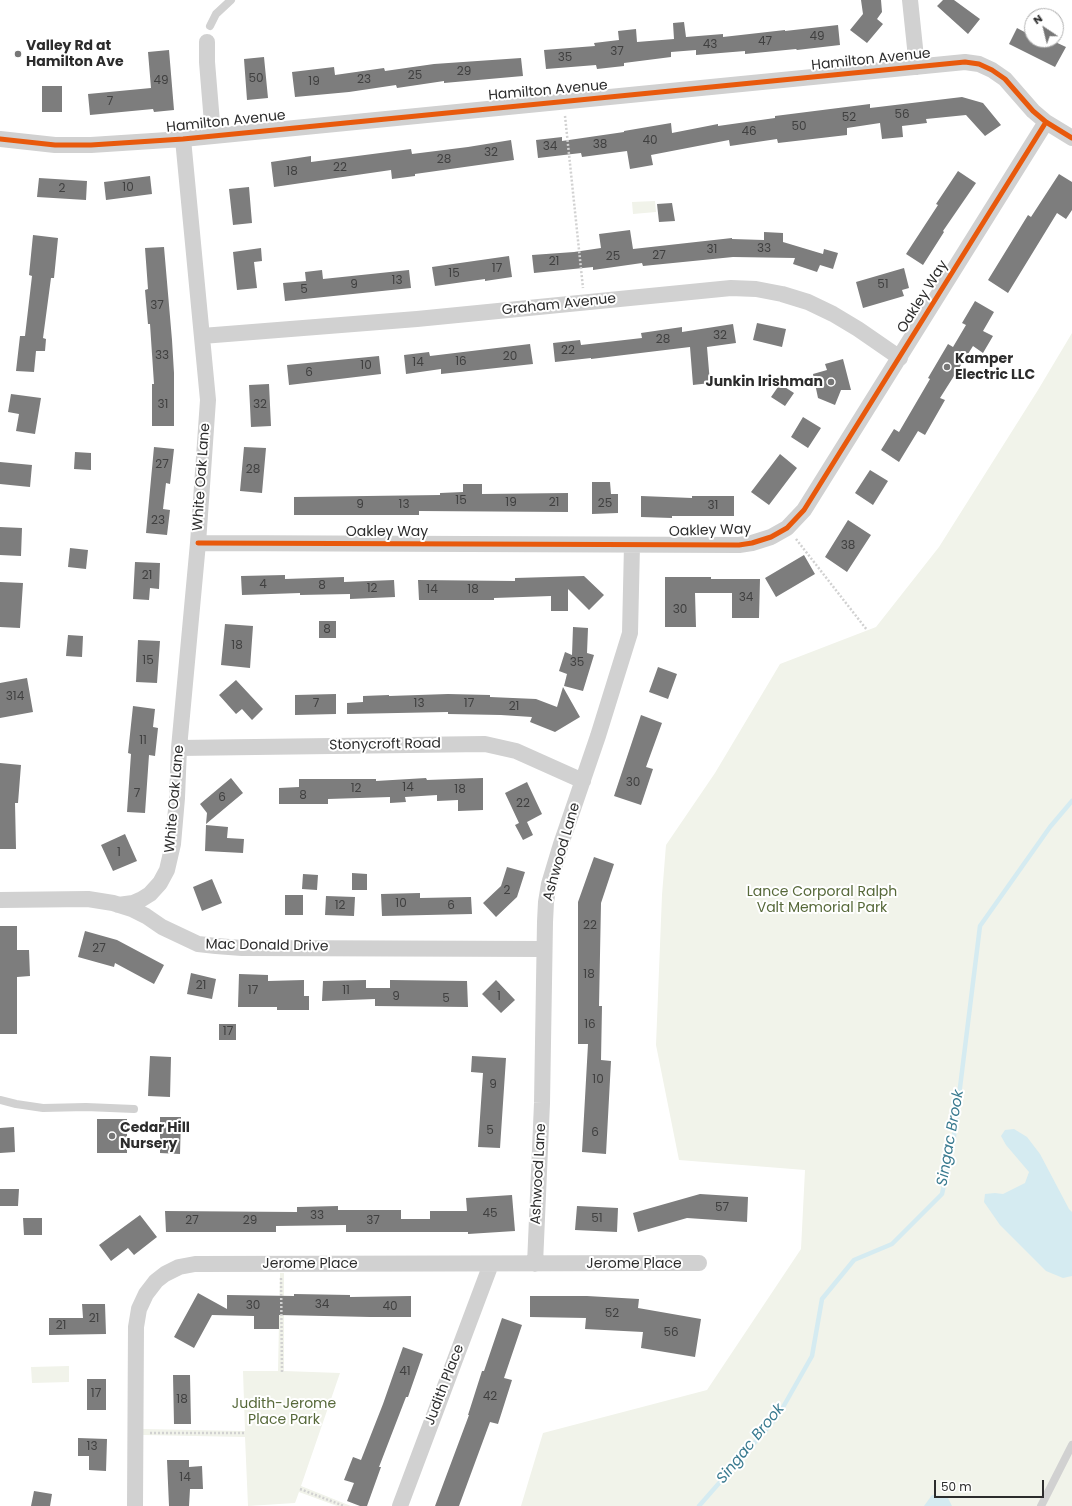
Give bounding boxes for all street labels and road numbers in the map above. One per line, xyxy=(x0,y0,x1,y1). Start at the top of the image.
street label: Hamilton Avenue xyxy=(811,45,931,75)
street label: Hamilton Avenue xyxy=(488,77,608,105)
street label: Hamilton Avenue xyxy=(166,107,286,137)
street label: Oakley Way xyxy=(894,258,952,336)
street label: Graham Avenue xyxy=(501,291,617,319)
street label: White Oak Lane xyxy=(190,422,214,532)
street label: Oakley Way xyxy=(669,521,751,541)
street label: Oakley Way xyxy=(346,524,428,540)
street label: Stonycroft Road xyxy=(329,736,441,754)
street label: White Oak Lane xyxy=(162,744,188,854)
street label: Ashwood Lane xyxy=(540,801,584,903)
street label: Mac Donald Drive xyxy=(205,937,329,955)
street label: Ashwood Lane xyxy=(528,1123,550,1225)
street label: Jerome Place xyxy=(262,1256,358,1272)
street label: Jerome Place xyxy=(586,1256,682,1272)
street label: Judith Place xyxy=(422,1342,468,1428)

